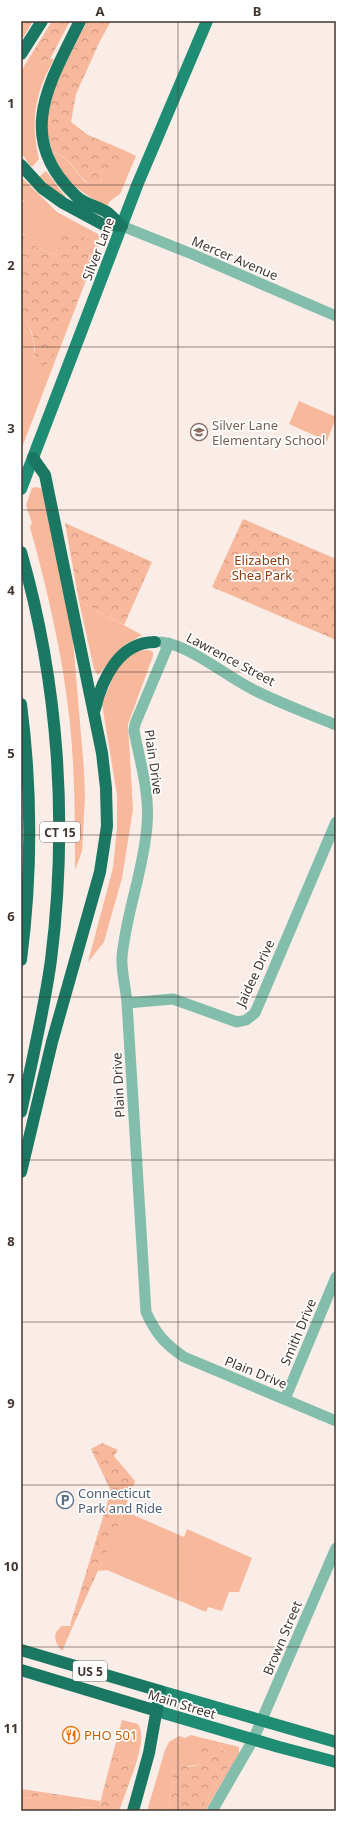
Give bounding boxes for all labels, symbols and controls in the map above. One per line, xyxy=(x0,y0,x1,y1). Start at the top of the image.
text: A xyxy=(96,2,105,20)
text: B xyxy=(253,2,261,20)
text: 1 xyxy=(7,94,15,112)
street label: Silver Lane xyxy=(78,215,118,283)
street label: Mercer Avenue xyxy=(189,232,281,284)
text: 2 xyxy=(7,256,15,274)
place label: Silver Lane Elementary School xyxy=(212,416,325,449)
text: 3 xyxy=(7,419,15,437)
school or university icon: Silver Lane Elementary School xyxy=(189,422,209,442)
park label: Elizabeth Shea Park xyxy=(232,551,292,584)
text: 4 xyxy=(7,581,15,599)
street label: Lawrence Street xyxy=(183,628,279,690)
street label: Plain Drive xyxy=(141,728,167,796)
text: 5 xyxy=(7,744,15,762)
road number: CT 15 xyxy=(40,822,80,842)
text: 6 xyxy=(7,907,15,925)
street label: Jaidee Drive xyxy=(231,936,278,1011)
street label: Plain Drive xyxy=(107,1052,129,1118)
text: 7 xyxy=(7,1069,15,1087)
text: 8 xyxy=(7,1232,15,1250)
street label: Smith Drive xyxy=(276,1296,320,1368)
street label: Plain Drive xyxy=(222,1351,290,1393)
text: 9 xyxy=(7,1394,15,1412)
place label: Connecticut Park and Ride xyxy=(78,1484,162,1517)
parking icon: Connecticut Park and Ride xyxy=(55,1490,75,1510)
text: 10 xyxy=(4,1557,18,1575)
street label: Brown Street xyxy=(258,1598,306,1678)
road number: US 5 xyxy=(73,1661,107,1681)
street label: Main Street xyxy=(146,1685,218,1723)
text: 11 xyxy=(4,1719,18,1737)
restaurant icon: PHO 501 xyxy=(61,1725,81,1745)
place label: PHO 501 xyxy=(84,1726,137,1744)

